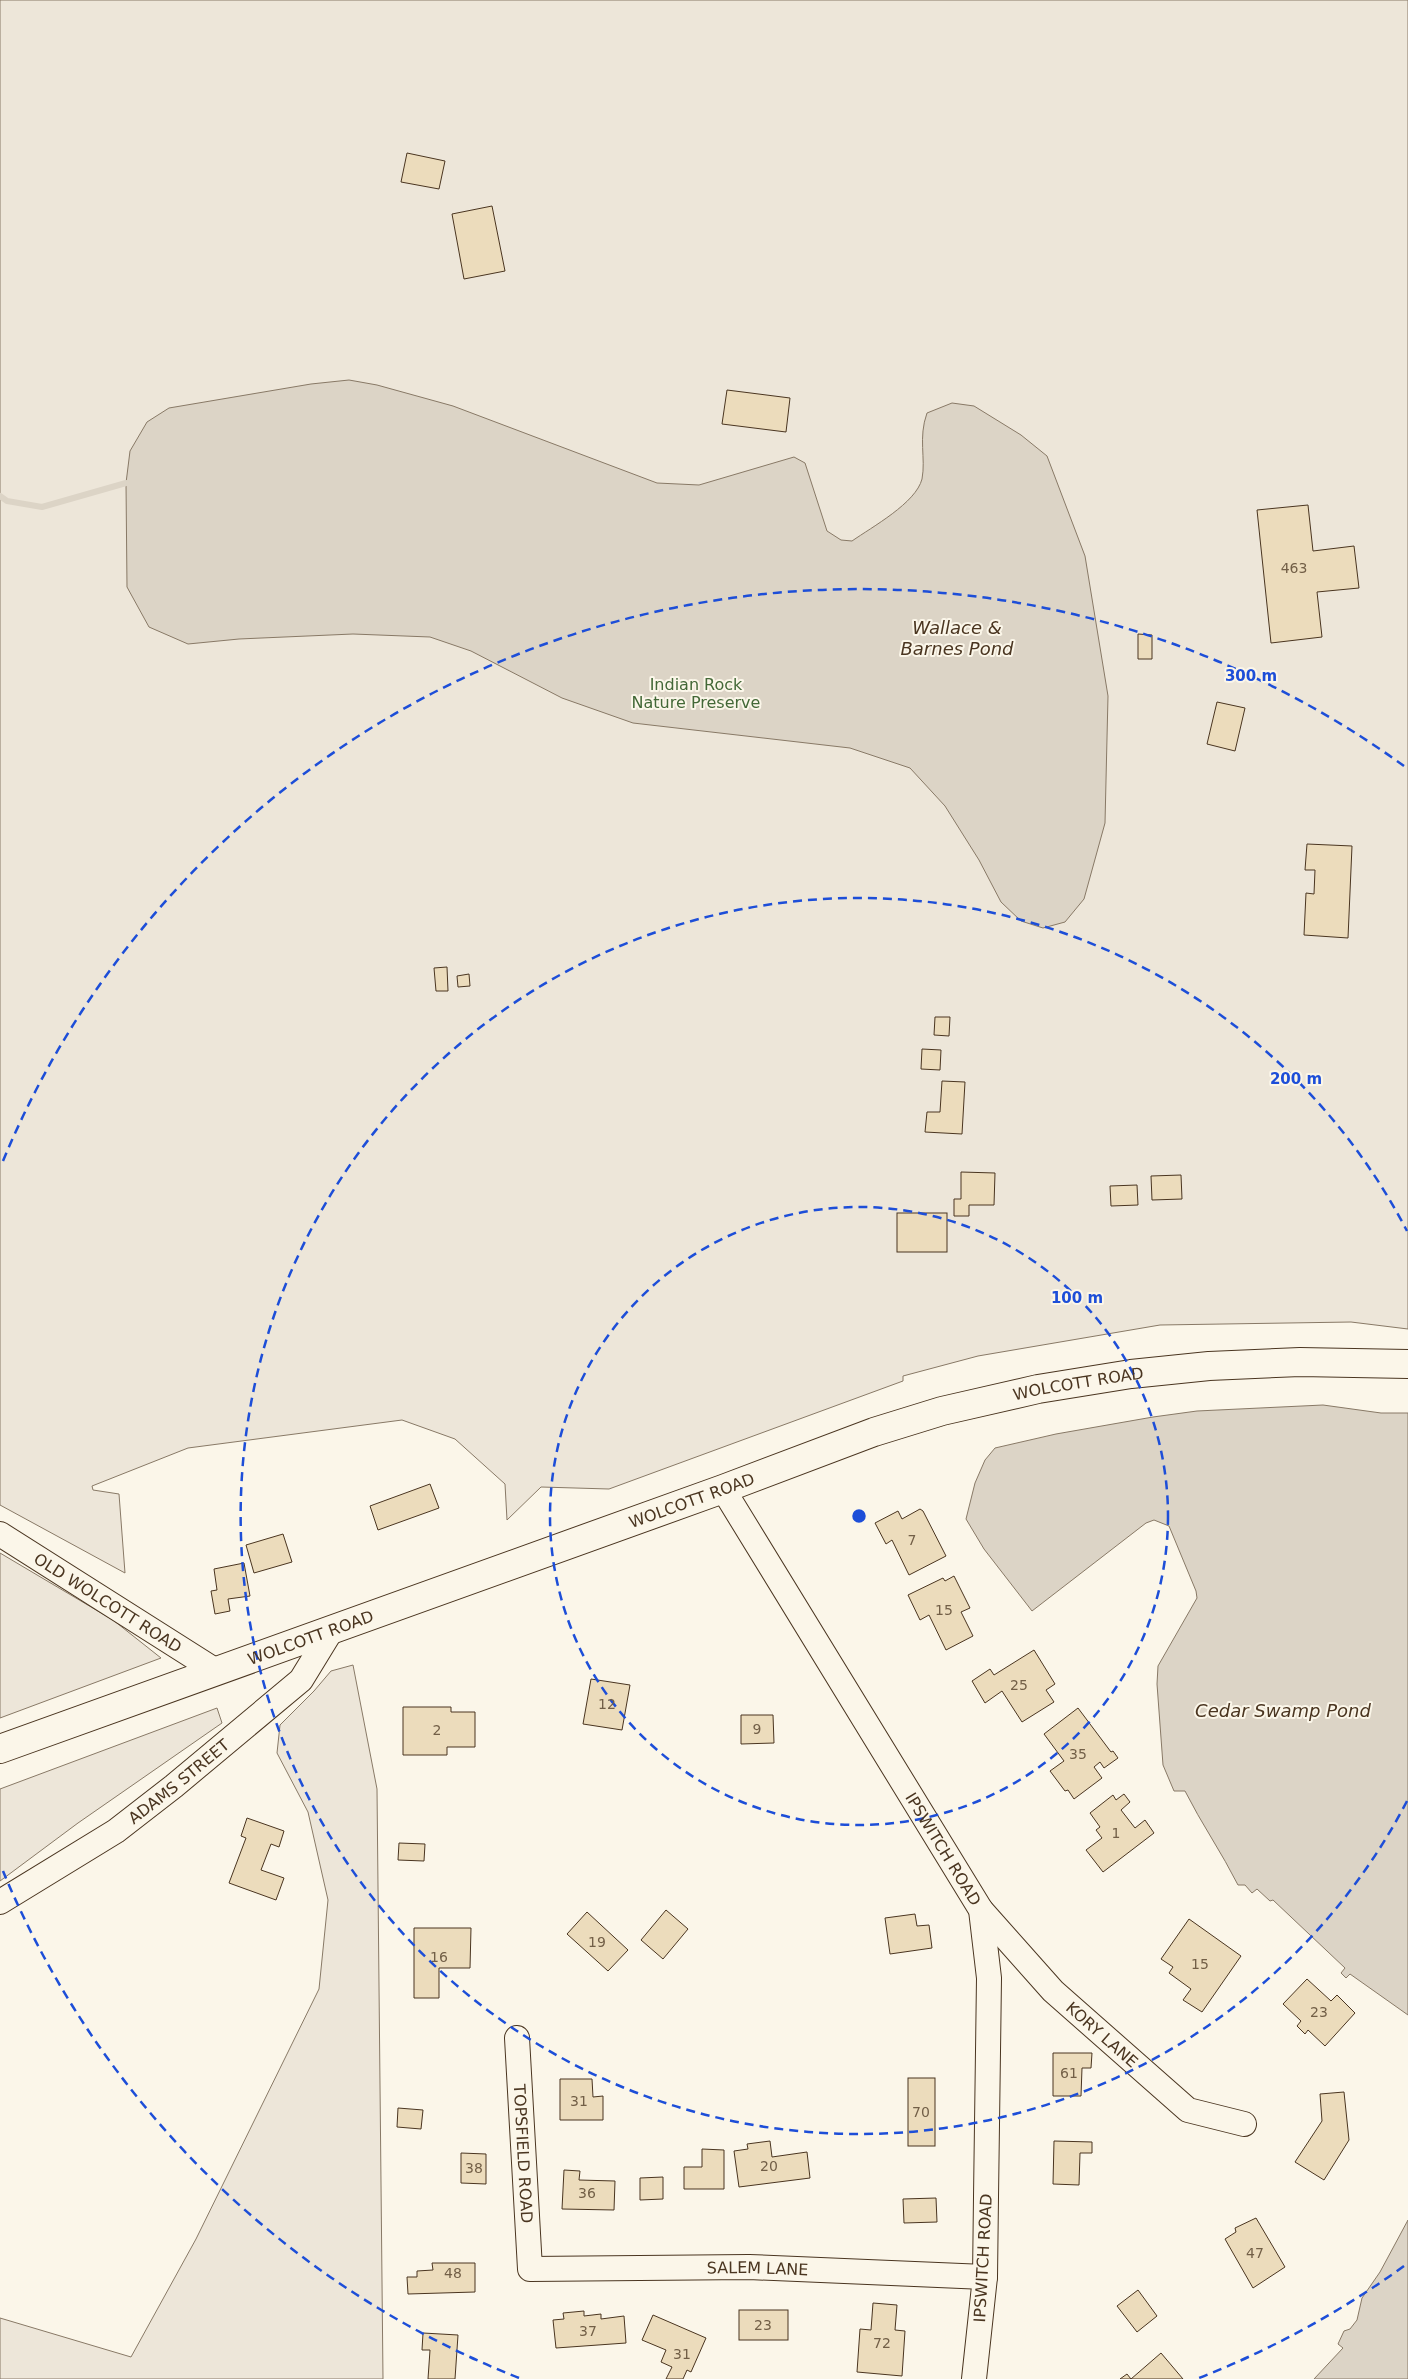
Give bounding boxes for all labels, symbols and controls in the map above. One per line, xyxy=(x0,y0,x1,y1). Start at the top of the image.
house number: 463 xyxy=(1281,560,1307,576)
water label: Wallace & Barnes Pond xyxy=(900,617,1014,659)
text: 300 m xyxy=(1225,667,1277,685)
park label: Indian Rock Nature Preserve xyxy=(632,675,760,712)
text: 200 m xyxy=(1270,1070,1322,1088)
text: 100 m xyxy=(1051,1289,1103,1307)
street label: WOLCOTT ROAD xyxy=(1011,1363,1144,1404)
street label: WOLCOTT ROAD xyxy=(626,1469,757,1532)
centre of rings xyxy=(850,1507,868,1525)
house number: 7 xyxy=(908,1532,916,1548)
street label: OLD WOLCOTT ROAD xyxy=(31,1549,185,1656)
house number: 15 xyxy=(935,1602,953,1618)
street label: WOLCOTT ROAD xyxy=(245,1606,376,1669)
house number: 25 xyxy=(1010,1677,1028,1693)
house number: 12 xyxy=(598,1696,616,1712)
water label: Cedar Swamp Pond xyxy=(1195,1700,1371,1721)
house number: 9 xyxy=(753,1721,761,1737)
house number: 2 xyxy=(433,1722,441,1738)
street label: ADAMS STREET xyxy=(124,1735,233,1827)
house number: 35 xyxy=(1069,1746,1087,1762)
street label: IPSWITCH ROAD xyxy=(902,1789,985,1909)
house number: 1 xyxy=(1112,1825,1120,1841)
house number: 19 xyxy=(588,1934,606,1950)
house number: 16 xyxy=(430,1949,448,1965)
house number: 15 xyxy=(1191,1956,1209,1972)
street label: KORY LANE xyxy=(1062,1998,1142,2071)
house number: 23 xyxy=(1310,2004,1328,2020)
house number: 61 xyxy=(1060,2065,1078,2081)
street label: TOPSFIELD ROAD xyxy=(510,2083,537,2224)
house number: 31 xyxy=(570,2093,588,2109)
house number: 70 xyxy=(912,2104,930,2120)
house number: 20 xyxy=(760,2158,778,2174)
house number: 38 xyxy=(465,2160,483,2176)
house number: 36 xyxy=(578,2185,596,2201)
street label: IPSWITCH ROAD xyxy=(970,2193,996,2323)
house number: 47 xyxy=(1246,2245,1264,2261)
street label: SALEM LANE xyxy=(707,2257,809,2279)
house number: 48 xyxy=(444,2265,462,2281)
house number: 23 xyxy=(754,2317,772,2333)
house number: 37 xyxy=(579,2323,597,2339)
house number: 72 xyxy=(873,2335,891,2351)
house number: 31 xyxy=(673,2346,691,2362)

